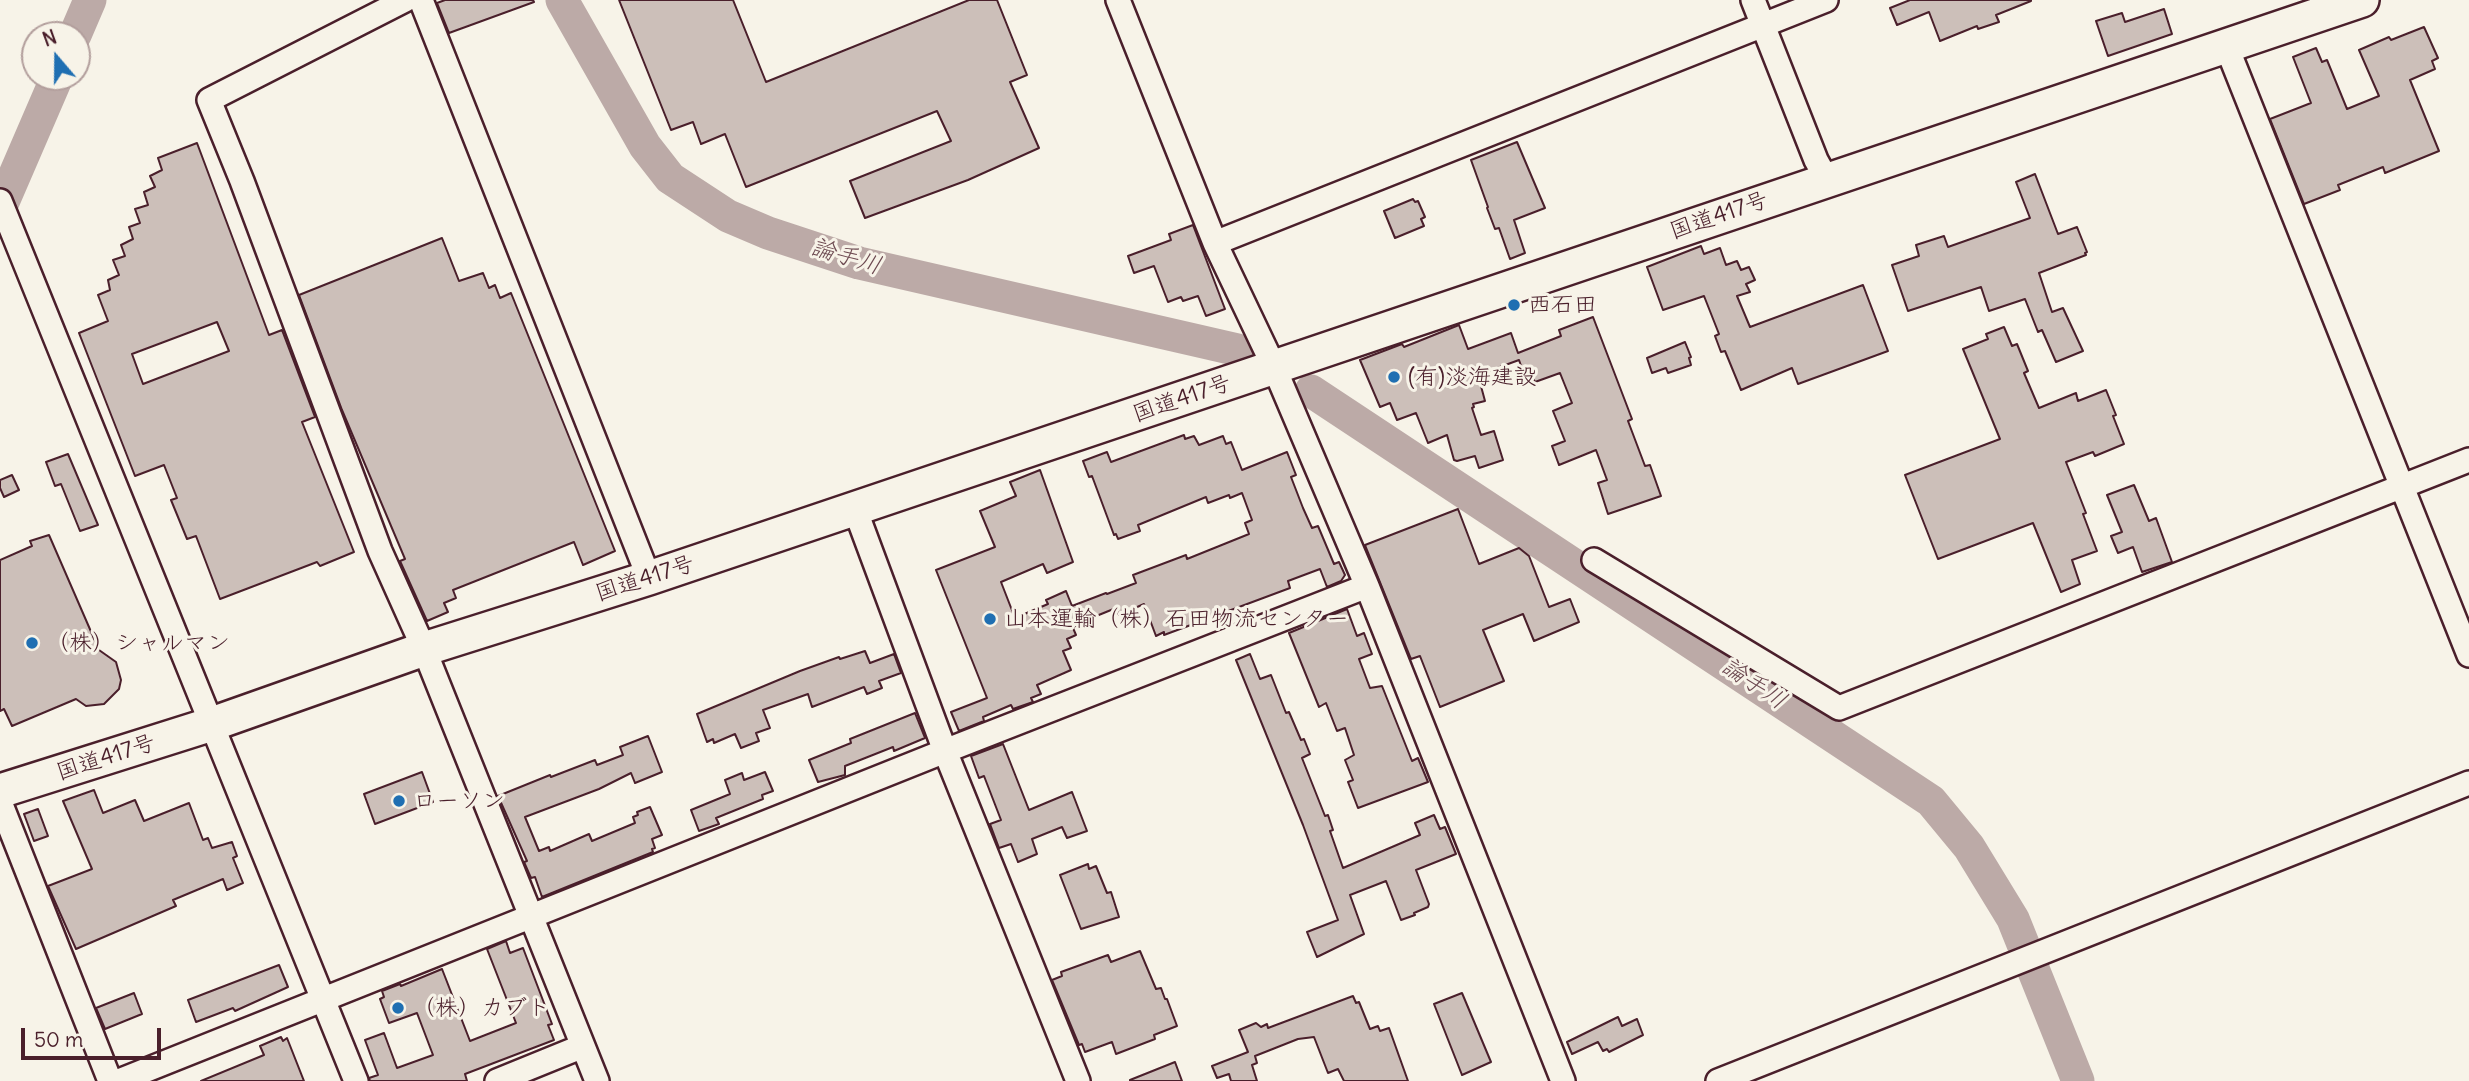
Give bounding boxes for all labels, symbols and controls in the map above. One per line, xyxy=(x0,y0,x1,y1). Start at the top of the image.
north arrow xyxy=(21,21,91,91)
text: N xyxy=(39,25,60,52)
street label: 国道417号 xyxy=(1666,186,1772,246)
water label: 論手川 xyxy=(807,233,885,281)
place label: 西石田 xyxy=(1528,291,1597,319)
marker: 西石田 xyxy=(1506,297,1522,313)
place label: (有)淡海建設 xyxy=(1408,363,1537,391)
street label: 国道417号 xyxy=(1129,369,1235,429)
marker: (有)淡海建設 xyxy=(1386,369,1402,385)
street label: 国道417号 xyxy=(592,550,698,608)
place label: 山本運輸（株）石田物流センター xyxy=(1004,605,1349,633)
marker: 山本運輸（株）石田物流センター xyxy=(982,611,998,627)
place label: （株）シャルマン xyxy=(46,629,230,657)
marker: （株）シャルマン xyxy=(24,635,40,651)
water label: 論手川 xyxy=(1716,652,1792,716)
street label: 国道417号 xyxy=(53,729,159,787)
place label: ローソン xyxy=(413,787,505,815)
marker: ローソン xyxy=(391,793,407,809)
place label: （株）カブト xyxy=(412,994,550,1022)
marker: （株）カブト xyxy=(390,1000,406,1016)
scale bar xyxy=(24,1014,164,1058)
text: 50 m xyxy=(34,1026,83,1053)

